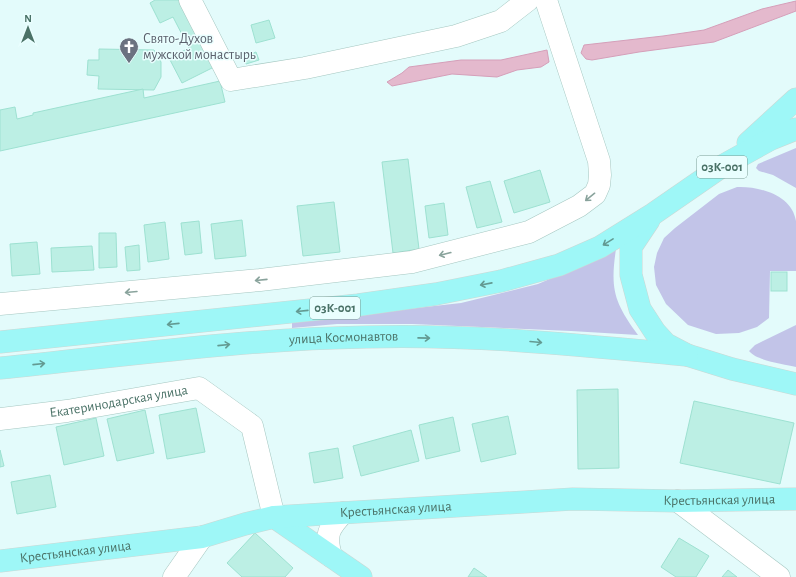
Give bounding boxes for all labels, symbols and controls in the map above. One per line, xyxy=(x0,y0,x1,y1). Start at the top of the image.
north arrow xyxy=(8,8,48,48)
text: N xyxy=(24,13,32,24)
place label: Свято-Духов мужской монастырь xyxy=(143,32,256,62)
church icon: Свято-Духов мужской монастырь xyxy=(118,36,140,64)
road number: 03К-001 xyxy=(697,156,747,178)
one-way arrow xyxy=(585,192,596,201)
one-way arrow xyxy=(603,238,614,246)
one-way arrow xyxy=(439,250,452,258)
one-way arrow xyxy=(255,276,268,284)
one-way arrow xyxy=(480,280,493,288)
one-way arrow xyxy=(125,288,138,296)
road number: 03К-001 xyxy=(310,297,360,319)
one-way arrow xyxy=(296,307,309,315)
one-way arrow xyxy=(167,320,180,328)
street label: улица Космонавтов xyxy=(288,330,398,347)
one-way arrow xyxy=(417,334,430,342)
one-way arrow xyxy=(529,339,542,346)
one-way arrow xyxy=(217,342,230,349)
one-way arrow xyxy=(32,360,45,368)
street label: Екатеринодарская улица xyxy=(49,383,190,420)
street label: Крестьянская улица xyxy=(663,492,776,508)
street label: Крестьянская улица xyxy=(339,499,453,520)
street label: Крестьянская улица xyxy=(19,538,133,566)

